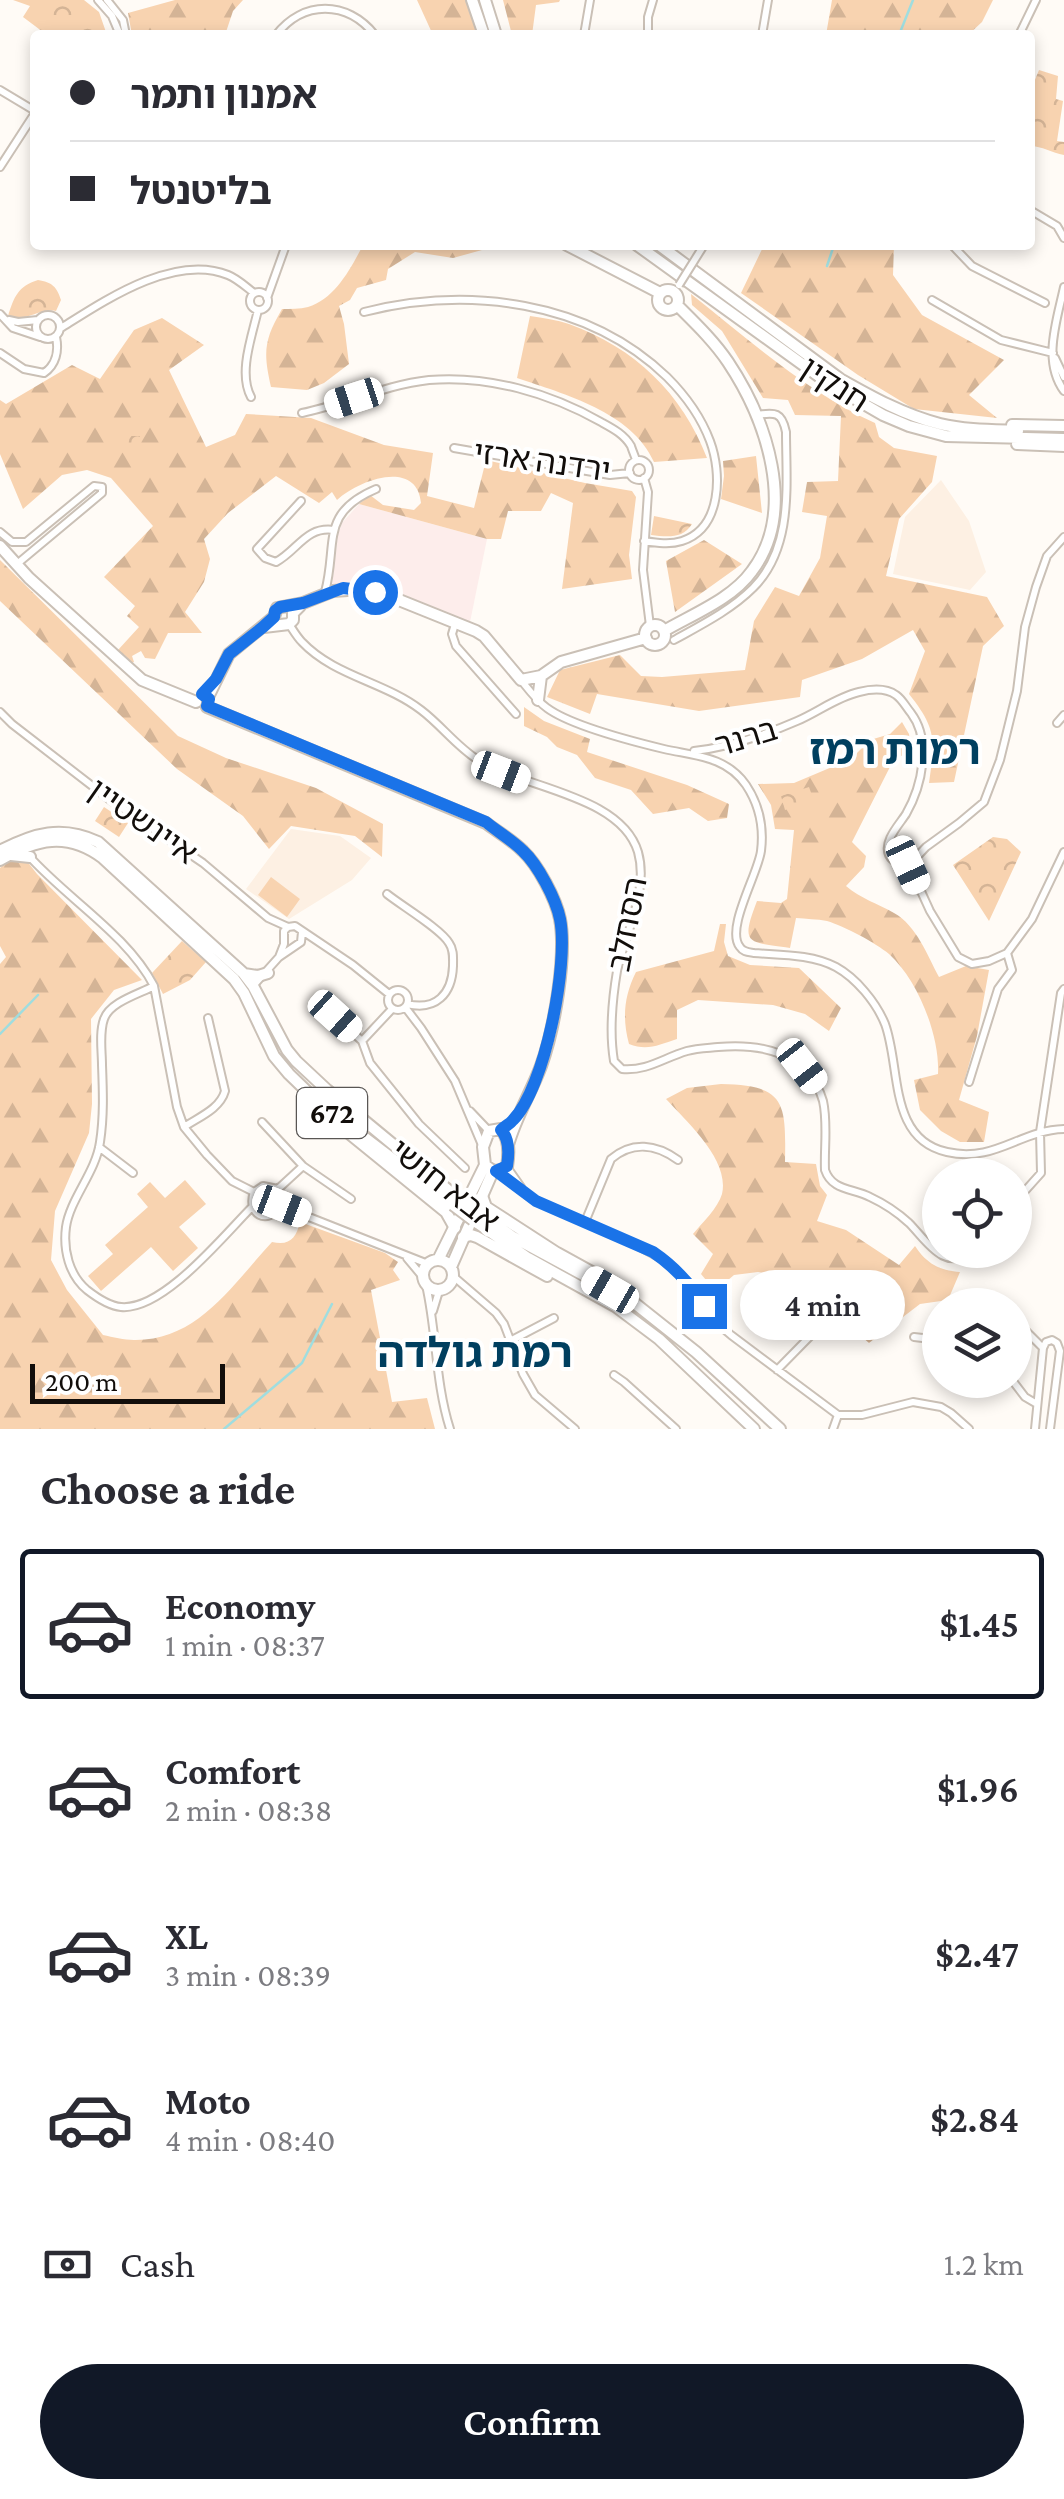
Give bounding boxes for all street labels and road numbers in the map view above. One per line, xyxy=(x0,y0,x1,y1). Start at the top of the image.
street label: חנקין xyxy=(794,349,876,419)
street label: ירדנה ארזי xyxy=(471,434,613,488)
street label: ברנר xyxy=(711,711,781,763)
street label: איינשטיין xyxy=(82,771,204,871)
street label: הסחלב xyxy=(600,874,654,974)
road number: 672 xyxy=(297,1088,367,1138)
street label: אבא חושי xyxy=(383,1131,507,1239)

